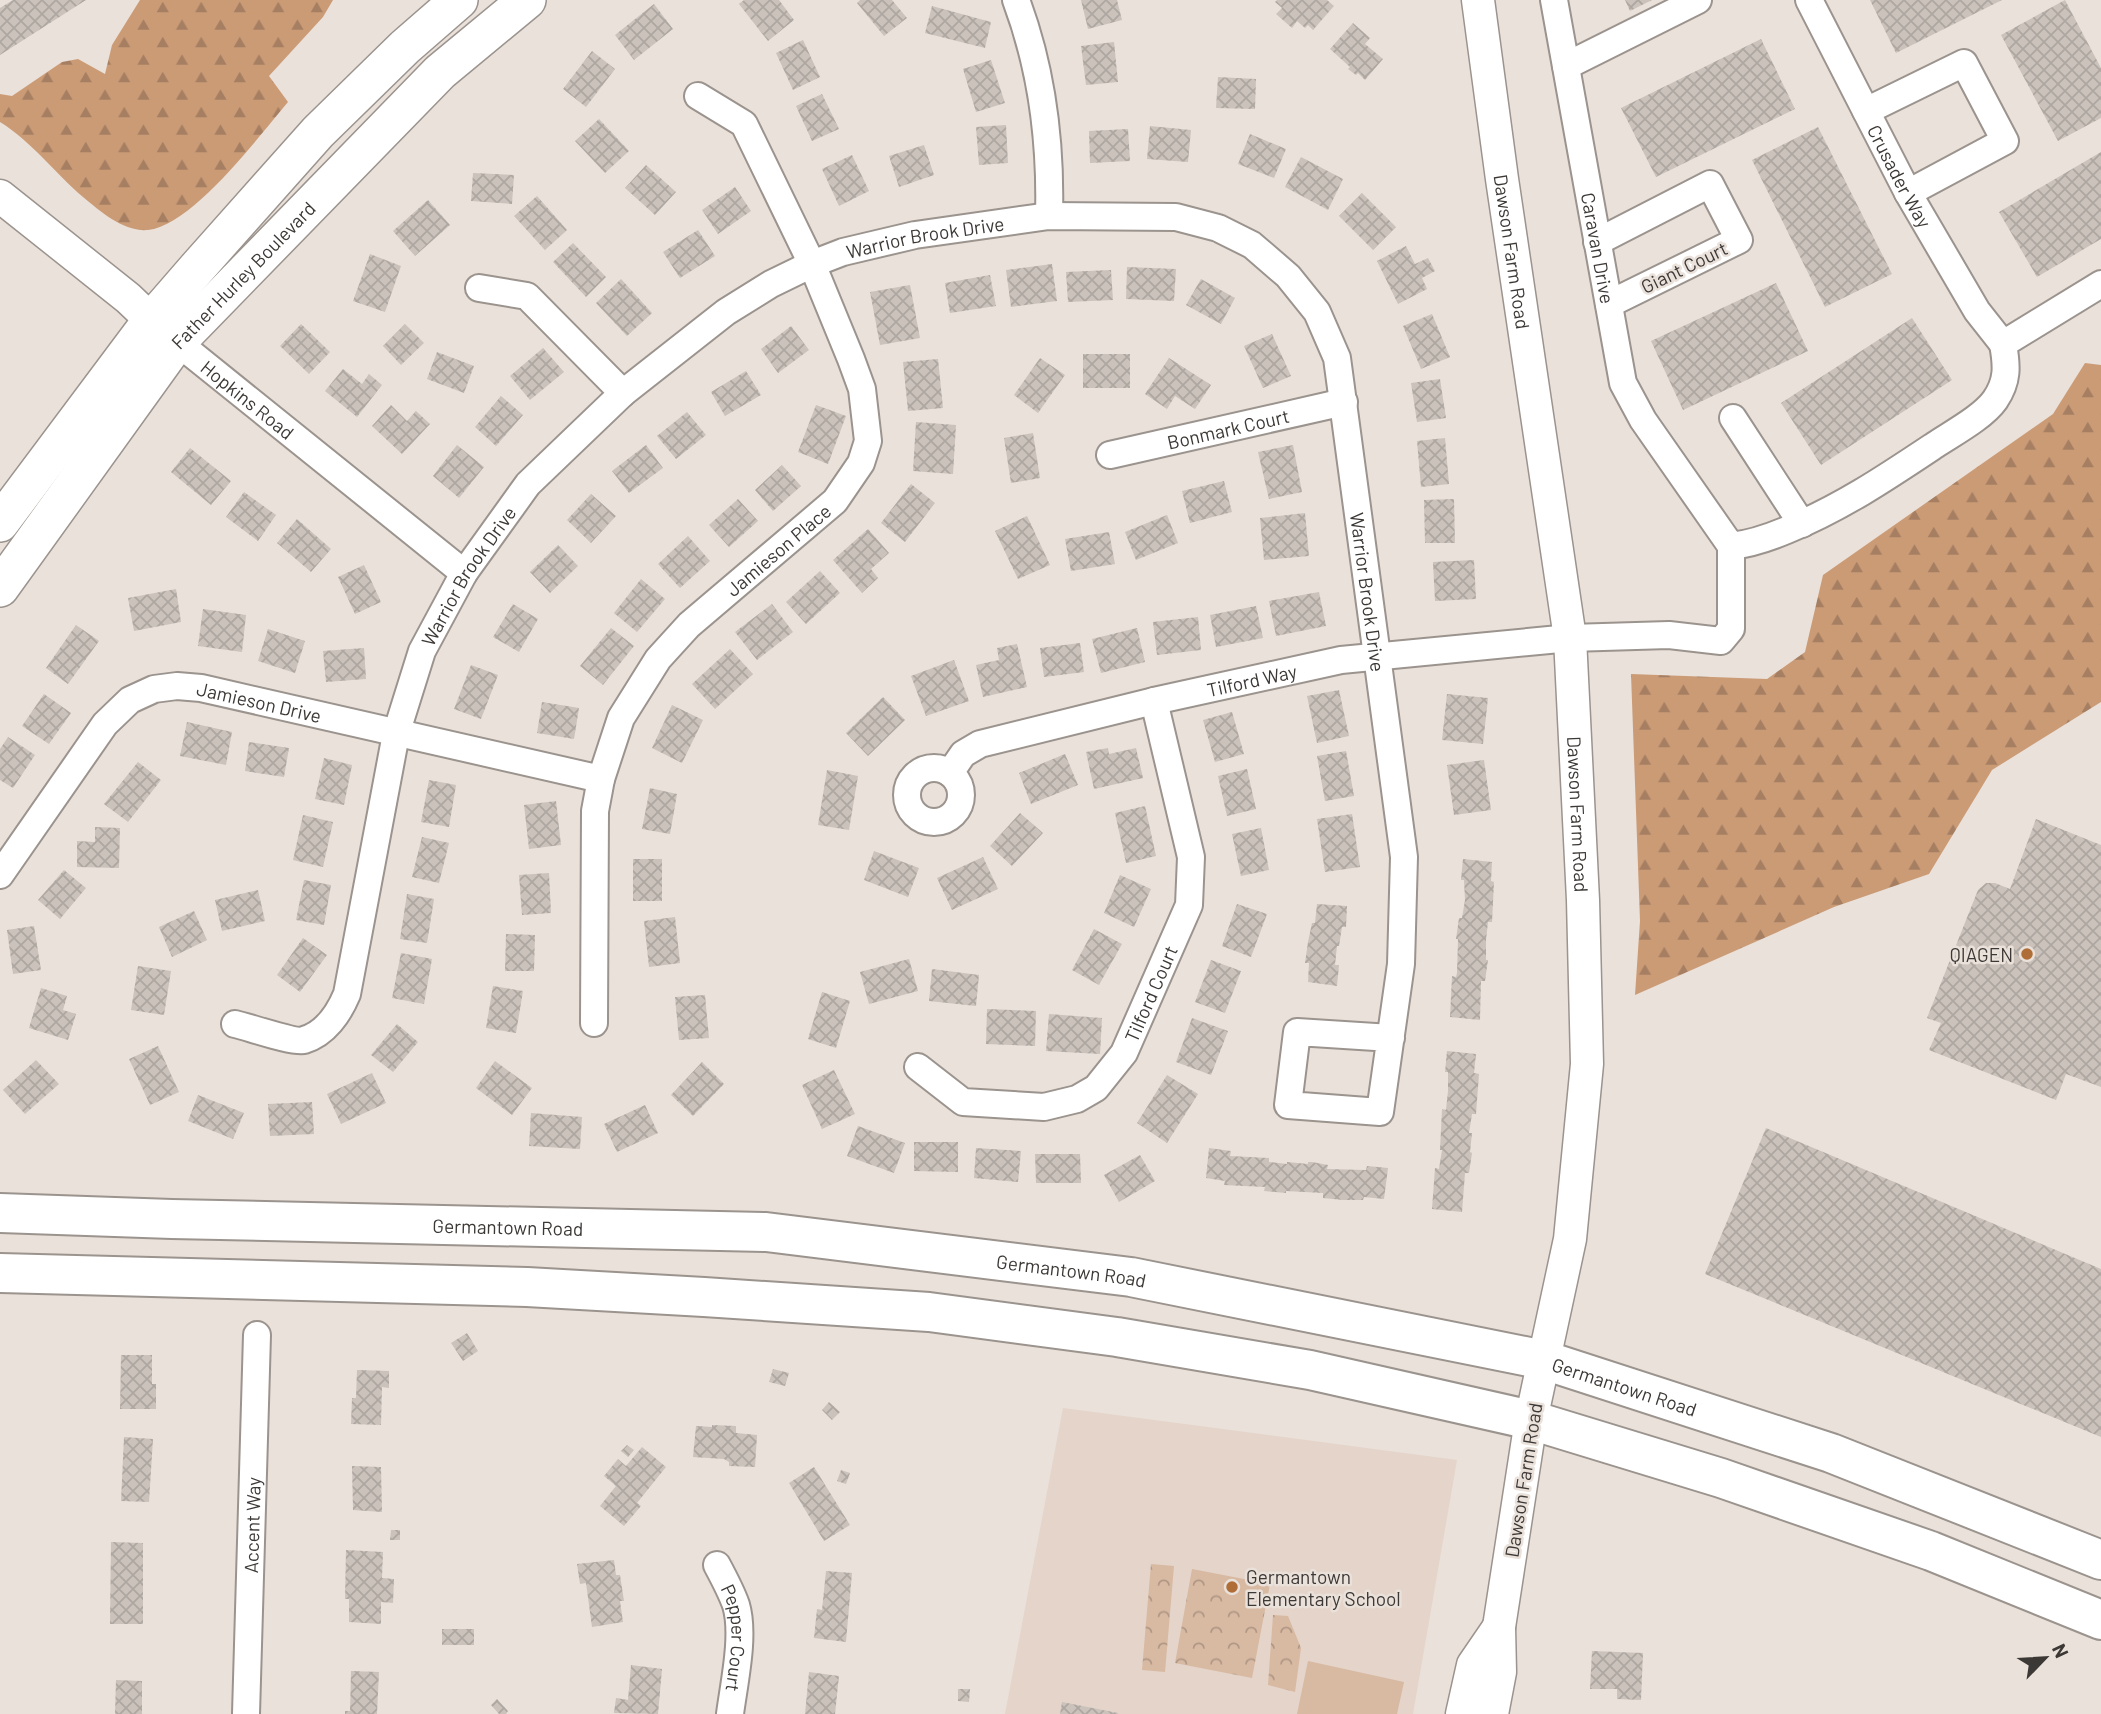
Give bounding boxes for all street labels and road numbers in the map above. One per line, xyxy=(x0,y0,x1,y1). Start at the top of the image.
street label: Crusader Way xyxy=(1863,121,1937,231)
street label: Dawson Farm Road xyxy=(1490,173,1536,331)
street label: Caravan Drive xyxy=(1577,191,1620,305)
street label: Father Hurley Boulevard xyxy=(166,196,319,353)
street label: Warrior Brook Drive xyxy=(844,211,1006,262)
street label: Giant Court xyxy=(1637,236,1731,298)
street label: Hopkins Road xyxy=(197,355,299,443)
street label: Bonmark Court xyxy=(1165,403,1291,453)
street label: Jamieson Place xyxy=(721,499,835,600)
street label: Warrior Brook Drive xyxy=(416,501,520,649)
street label: Warrior Brook Drive xyxy=(1346,511,1390,673)
street label: Tilford Way xyxy=(1205,659,1299,701)
street label: Jamieson Drive xyxy=(195,676,324,727)
street label: Dawson Farm Road xyxy=(1563,736,1594,893)
street label: Tilford Court xyxy=(1119,942,1181,1045)
street label: Germantown Road xyxy=(432,1213,583,1239)
street label: Germantown Road xyxy=(995,1249,1148,1291)
street label: Germantown Road xyxy=(1549,1352,1700,1420)
street label: Dawson Farm Road xyxy=(1499,1401,1547,1559)
street label: Accent Way xyxy=(239,1476,264,1574)
street label: Pepper Court xyxy=(717,1580,751,1693)

